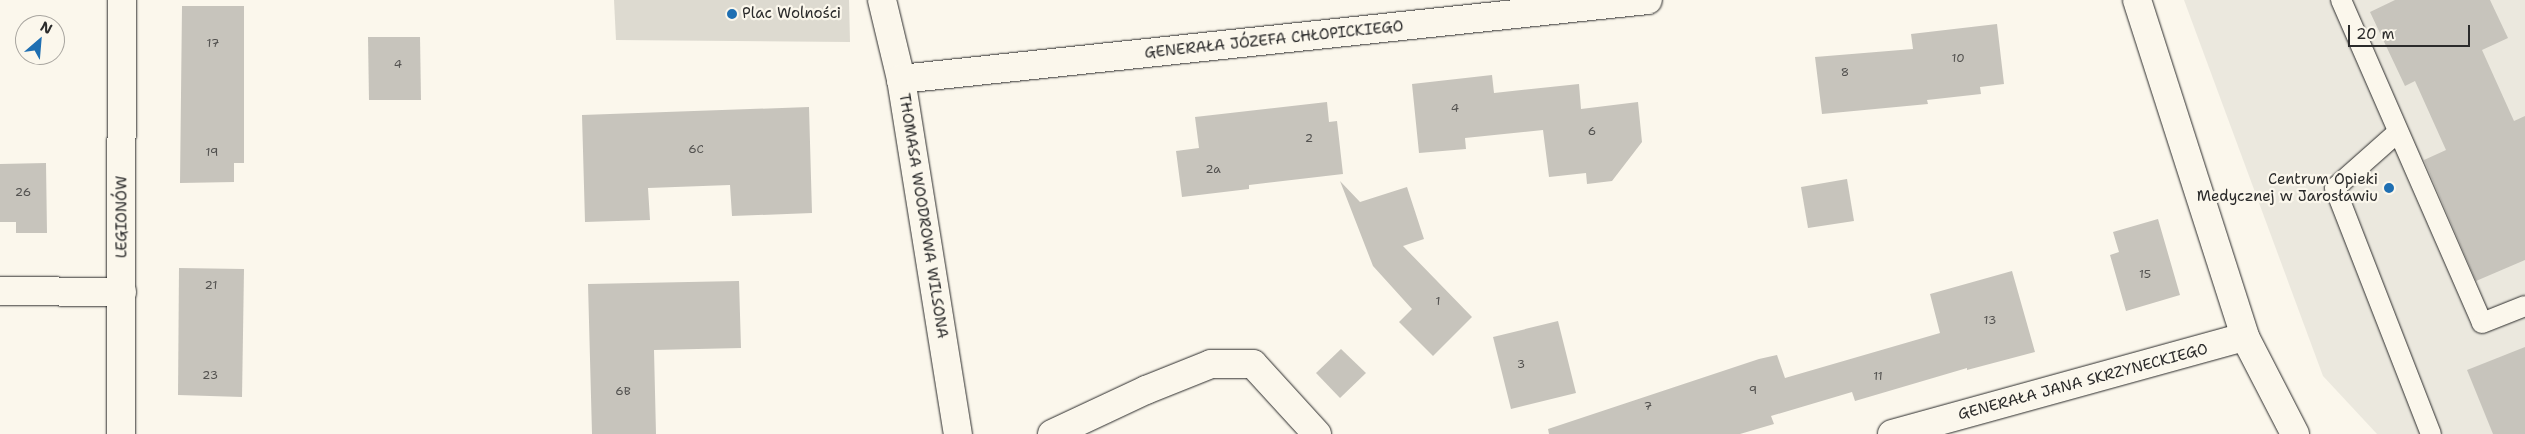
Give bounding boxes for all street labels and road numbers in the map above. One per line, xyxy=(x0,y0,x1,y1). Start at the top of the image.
street label: GENERAŁA JÓZEFA CHŁOPICKIEGO xyxy=(1144,17,1404,63)
street label: THOMASA WOODROWA WILSONA xyxy=(895,92,951,340)
street label: LEGIONÓW xyxy=(113,176,131,258)
street label: GENERAŁA JANA SKRZYNECKIEGO xyxy=(1956,340,2210,424)

